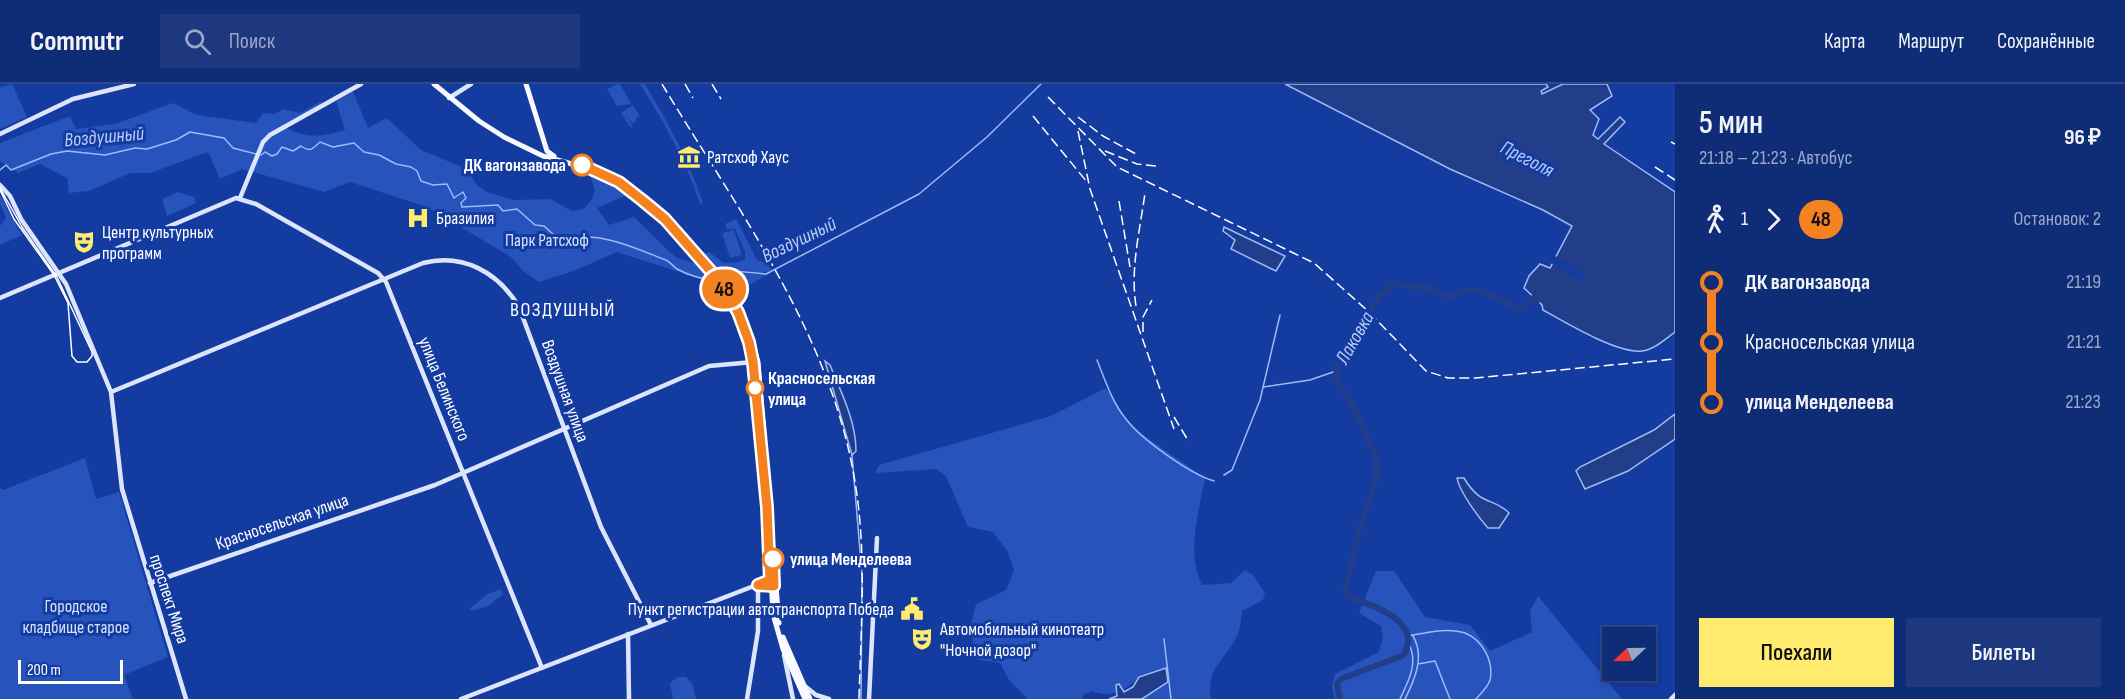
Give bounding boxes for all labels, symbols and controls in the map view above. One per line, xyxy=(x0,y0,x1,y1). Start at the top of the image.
search box xyxy=(160,14,580,68)
text: Commutr xyxy=(30,25,124,58)
icon: search xyxy=(181,25,214,58)
text: Поиск xyxy=(229,28,275,55)
text: Карта xyxy=(1824,29,1865,54)
text: Маршрут xyxy=(1898,29,1964,54)
text: Сохранённые xyxy=(1997,29,2095,54)
text: 5 мин xyxy=(1699,103,1763,143)
water label: Воздушный xyxy=(63,121,146,152)
text: 96 ₽ xyxy=(2064,124,2101,151)
water label: Преголя xyxy=(1496,135,1558,183)
museum icon: Ратсхоф Хаус xyxy=(676,144,702,170)
text: 21:18 – 21:23 · Автобус xyxy=(1699,146,1852,170)
place label: Ратсхоф Хаус xyxy=(707,147,789,168)
marker: ДК вагонзавода xyxy=(571,154,593,176)
place label: ДК вагонзавода xyxy=(464,155,566,176)
icon: walk xyxy=(1699,203,1732,236)
icon: forward xyxy=(1757,203,1790,236)
hospital icon: Бразилия xyxy=(405,205,431,231)
text: 1 xyxy=(1741,207,1748,231)
text: 48 xyxy=(1811,207,1831,232)
text: Остановок: 2 xyxy=(2013,207,2101,231)
place label: Бразилия xyxy=(436,208,494,229)
water label: Воздушный xyxy=(758,211,841,268)
place label: Центр культурных программ xyxy=(102,222,214,264)
theatre icon: Центр культурных программ xyxy=(71,229,97,255)
park label: Парк Ратсхоф xyxy=(505,230,589,251)
text: ДК вагонзавода xyxy=(1745,269,1870,296)
line badge: 48 xyxy=(697,270,751,308)
text: 21:19 xyxy=(2066,270,2101,294)
text: 48 xyxy=(714,277,734,302)
district label: ВОЗДУШНЫЙ xyxy=(510,298,616,322)
water label: Лаковка xyxy=(1330,308,1379,369)
text: Красносельская улица xyxy=(1745,329,1915,356)
text: 21:21 xyxy=(2067,330,2101,354)
street label: улица Белинского xyxy=(414,334,474,444)
street label: Воздушная улица xyxy=(537,337,593,445)
place label: Красносельская улица xyxy=(768,368,875,410)
marker: Красносельская улица xyxy=(746,379,764,397)
text: улица Менделеева xyxy=(1745,389,1894,416)
text: 21:23 xyxy=(2065,390,2101,414)
street label: Красносельская улица xyxy=(213,489,351,555)
marker: улица Менделеева xyxy=(762,548,784,570)
place label: улица Менделеева xyxy=(790,549,912,570)
street label: проспект Мира xyxy=(145,552,193,646)
park label: Городское кладбище старое xyxy=(23,596,129,638)
public building icon: Пункт регистрации автотранспорта Победа xyxy=(899,596,925,622)
place label: Пункт регистрации автотранспорта Победа xyxy=(628,599,894,620)
button: Поехали xyxy=(1699,618,1894,687)
button: Билеты xyxy=(1906,618,2101,687)
place label: Автомобильный кинотеатр "Ночной дозор" xyxy=(939,619,1104,661)
theatre icon: Автомобильный кинотеатр "Ночной дозор" xyxy=(909,626,935,652)
north arrow xyxy=(1602,627,1656,681)
map controls xyxy=(1602,627,1656,681)
scale bar xyxy=(18,657,123,684)
text: 200 m xyxy=(27,661,61,680)

